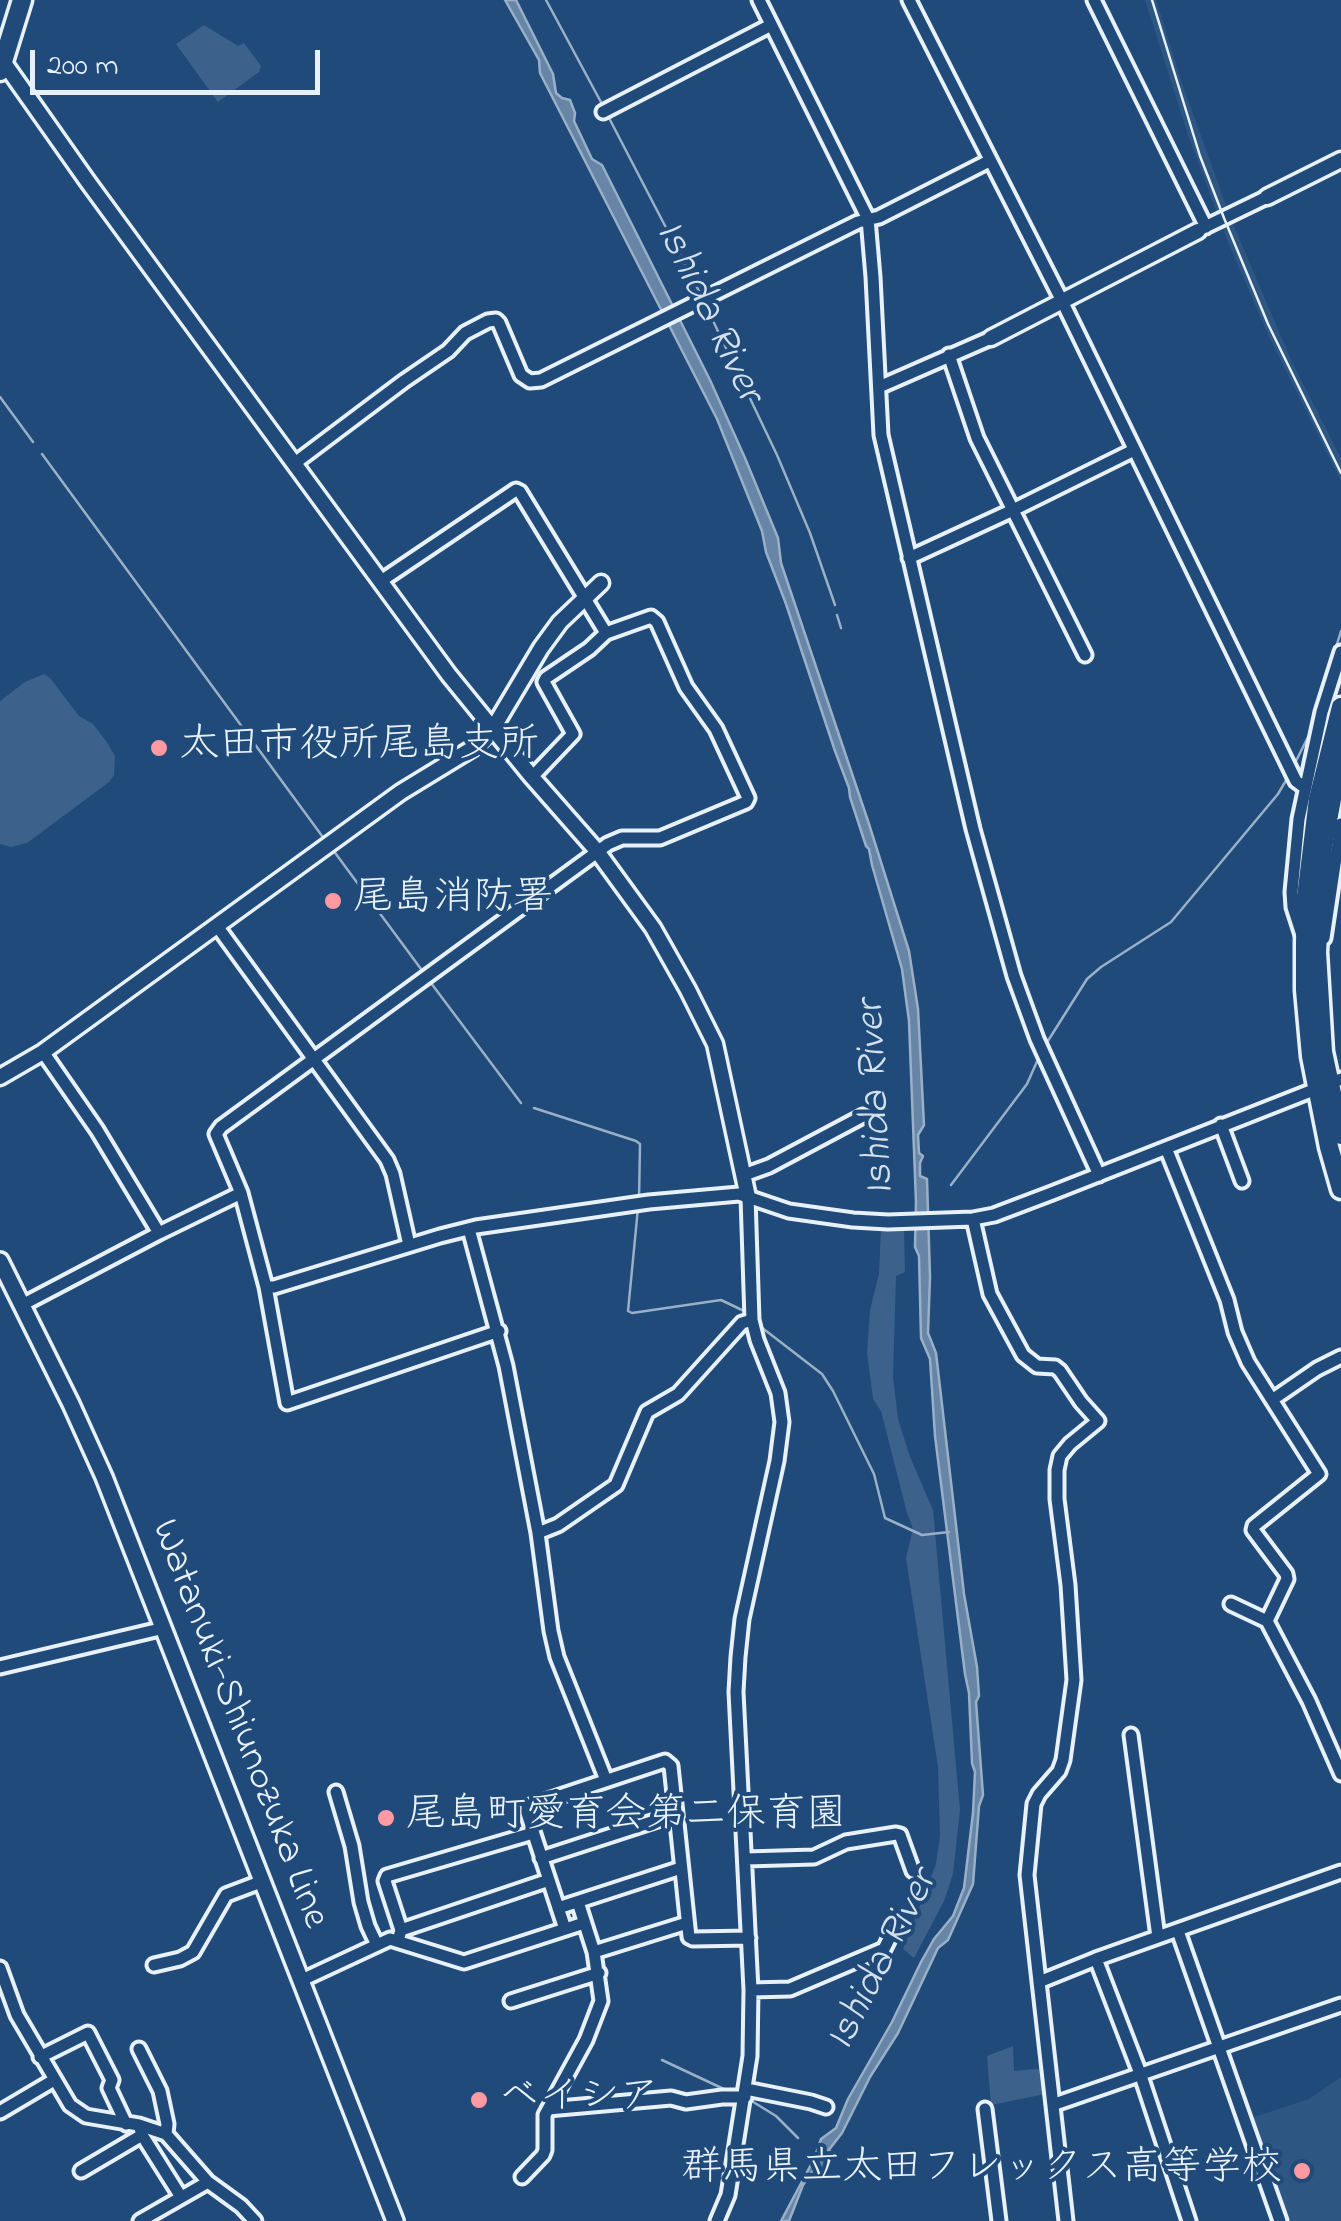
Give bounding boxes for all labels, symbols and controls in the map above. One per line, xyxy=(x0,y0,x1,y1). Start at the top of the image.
scale bar xyxy=(35,30,325,92)
text: 200 m xyxy=(47,45,119,89)
water label: Ishida River xyxy=(640,214,772,412)
place label: 太田市役所尾島支所 xyxy=(179,724,539,772)
marker: 太田市役所尾島支所 xyxy=(148,737,170,759)
place label: 尾島消防署 xyxy=(353,877,553,925)
marker: 尾島消防署 xyxy=(322,890,344,912)
water label: Ishida River xyxy=(849,999,909,1197)
street label: Watanuki-Shiunozuka Line xyxy=(137,1514,337,1936)
place label: 尾島町愛育会第二保育園 xyxy=(406,1794,846,1842)
marker: 尾島町愛育会第二保育園 xyxy=(375,1807,397,1829)
water label: Ishida River xyxy=(818,1863,952,2061)
place label: ベイシア xyxy=(499,2076,659,2124)
marker: ベイシア xyxy=(468,2089,490,2111)
place label: 群馬県立太田フレックス高等学校 xyxy=(682,2147,1282,2195)
marker: 群馬県立太田フレックス高等学校 xyxy=(1291,2160,1313,2182)

